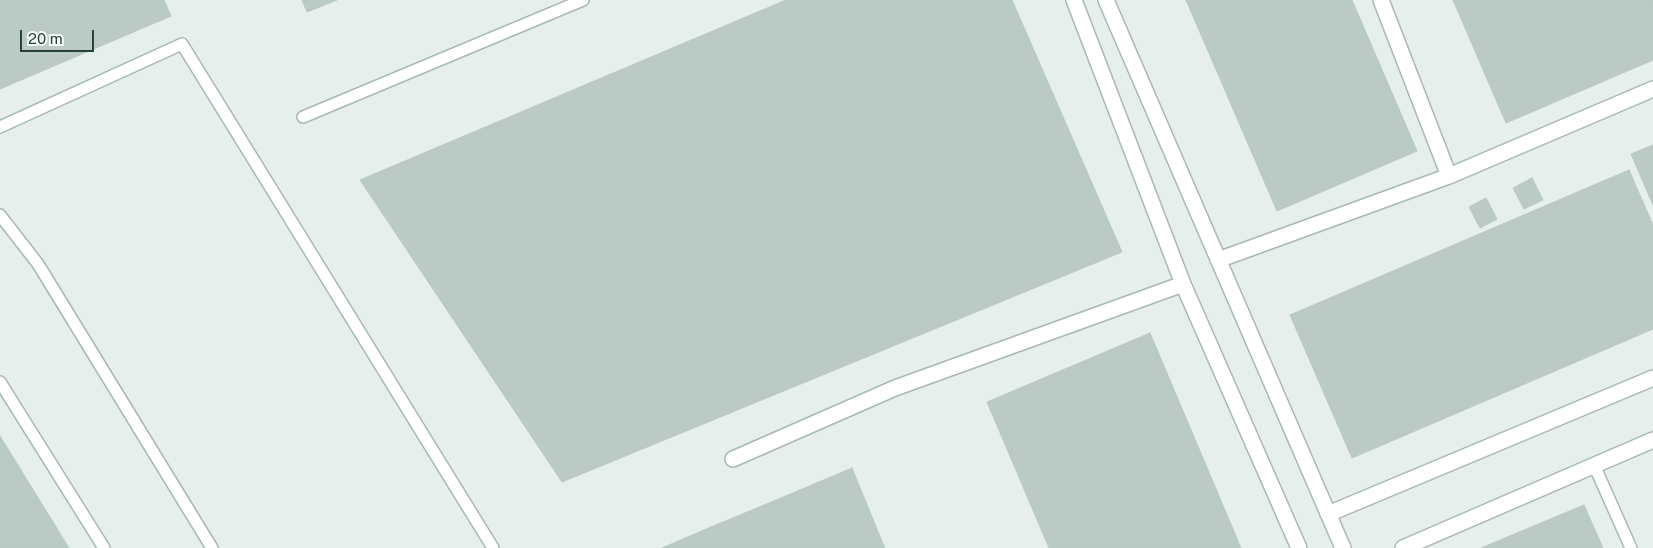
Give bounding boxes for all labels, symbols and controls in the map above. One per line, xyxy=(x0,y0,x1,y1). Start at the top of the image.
scale bar xyxy=(22,20,96,52)
text: 20 m xyxy=(28,30,63,47)

